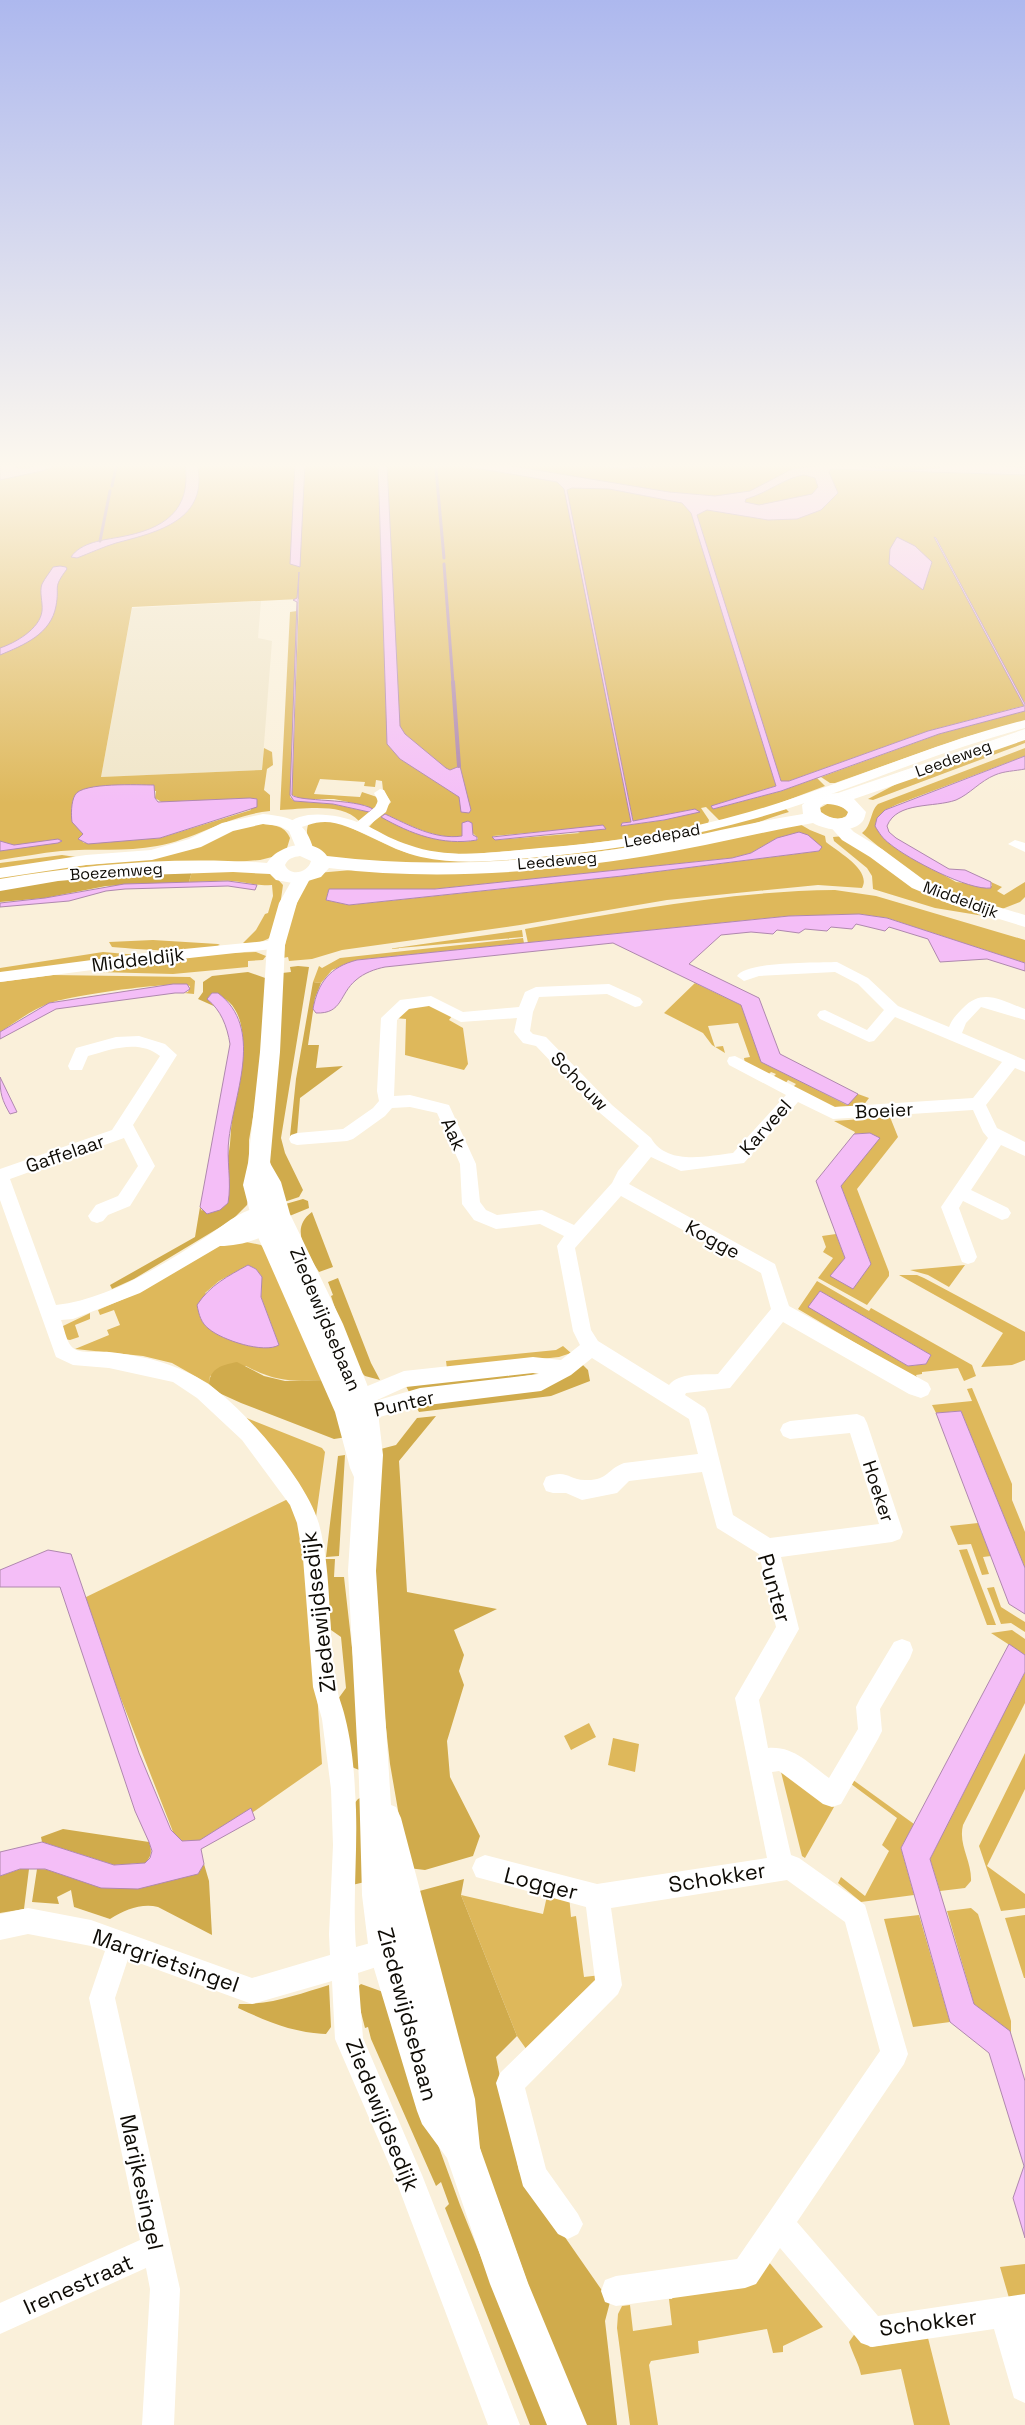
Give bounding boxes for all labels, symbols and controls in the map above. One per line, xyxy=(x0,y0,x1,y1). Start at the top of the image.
street label: Leedeweg xyxy=(912,735,994,782)
street label: Leedepad xyxy=(622,818,702,853)
street label: Leedeweg xyxy=(516,847,598,874)
street label: Boezemweg xyxy=(69,858,163,885)
street label: Middeldijk xyxy=(920,876,1002,923)
street label: Middeldijk xyxy=(90,941,186,978)
street label: Schouw xyxy=(545,1046,614,1116)
street label: Karveel xyxy=(734,1094,797,1160)
street label: Boeier xyxy=(854,1096,914,1125)
street label: Aak xyxy=(435,1114,472,1154)
street label: Gaffelaar xyxy=(22,1128,108,1179)
street label: Kogge xyxy=(681,1214,744,1265)
street label: Ziedewijdsebaan xyxy=(284,1243,367,1395)
street label: Punter xyxy=(371,1384,437,1423)
street label: Hoeker xyxy=(857,1457,900,1525)
street label: Ziedewijdsedijk xyxy=(294,1530,342,1694)
street label: Punter xyxy=(752,1550,798,1626)
street label: Schokker xyxy=(666,1855,768,1899)
street label: Logger xyxy=(501,1860,581,1906)
street label: Margrietsingel xyxy=(89,1922,243,1998)
street label: Ziedewijdsebaan xyxy=(371,1924,445,2104)
street label: Ziedewijdsedijk xyxy=(340,2035,426,2196)
street label: Marijkesingel xyxy=(114,2112,170,2252)
street label: Irenestraat xyxy=(19,2247,137,2321)
street label: Schokker xyxy=(878,2302,978,2342)

